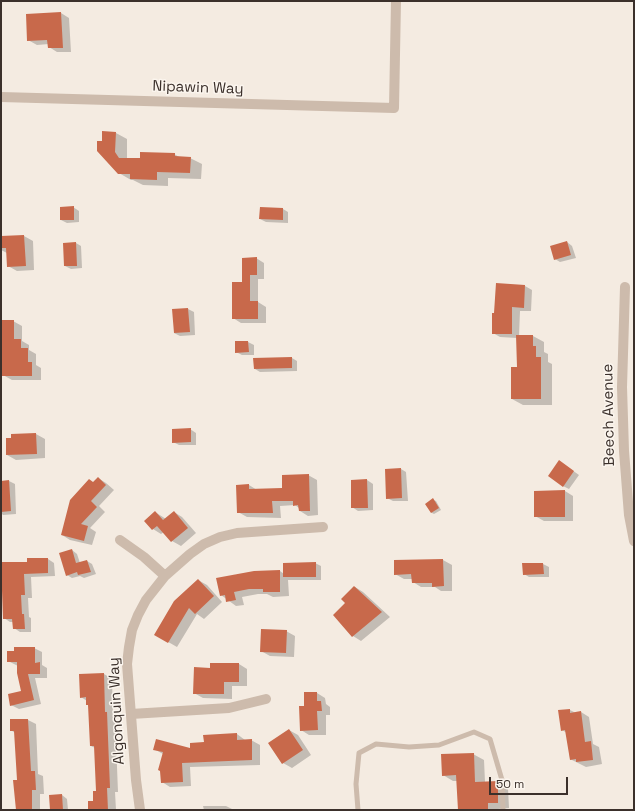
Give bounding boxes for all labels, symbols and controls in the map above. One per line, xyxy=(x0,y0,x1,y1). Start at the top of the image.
street label: Nipawin Way xyxy=(152,77,244,99)
street label: Beech Avenue xyxy=(599,364,619,466)
street label: Algonquin Way xyxy=(105,657,129,765)
scale bar xyxy=(491,769,570,795)
text: 50 m xyxy=(496,776,524,792)

